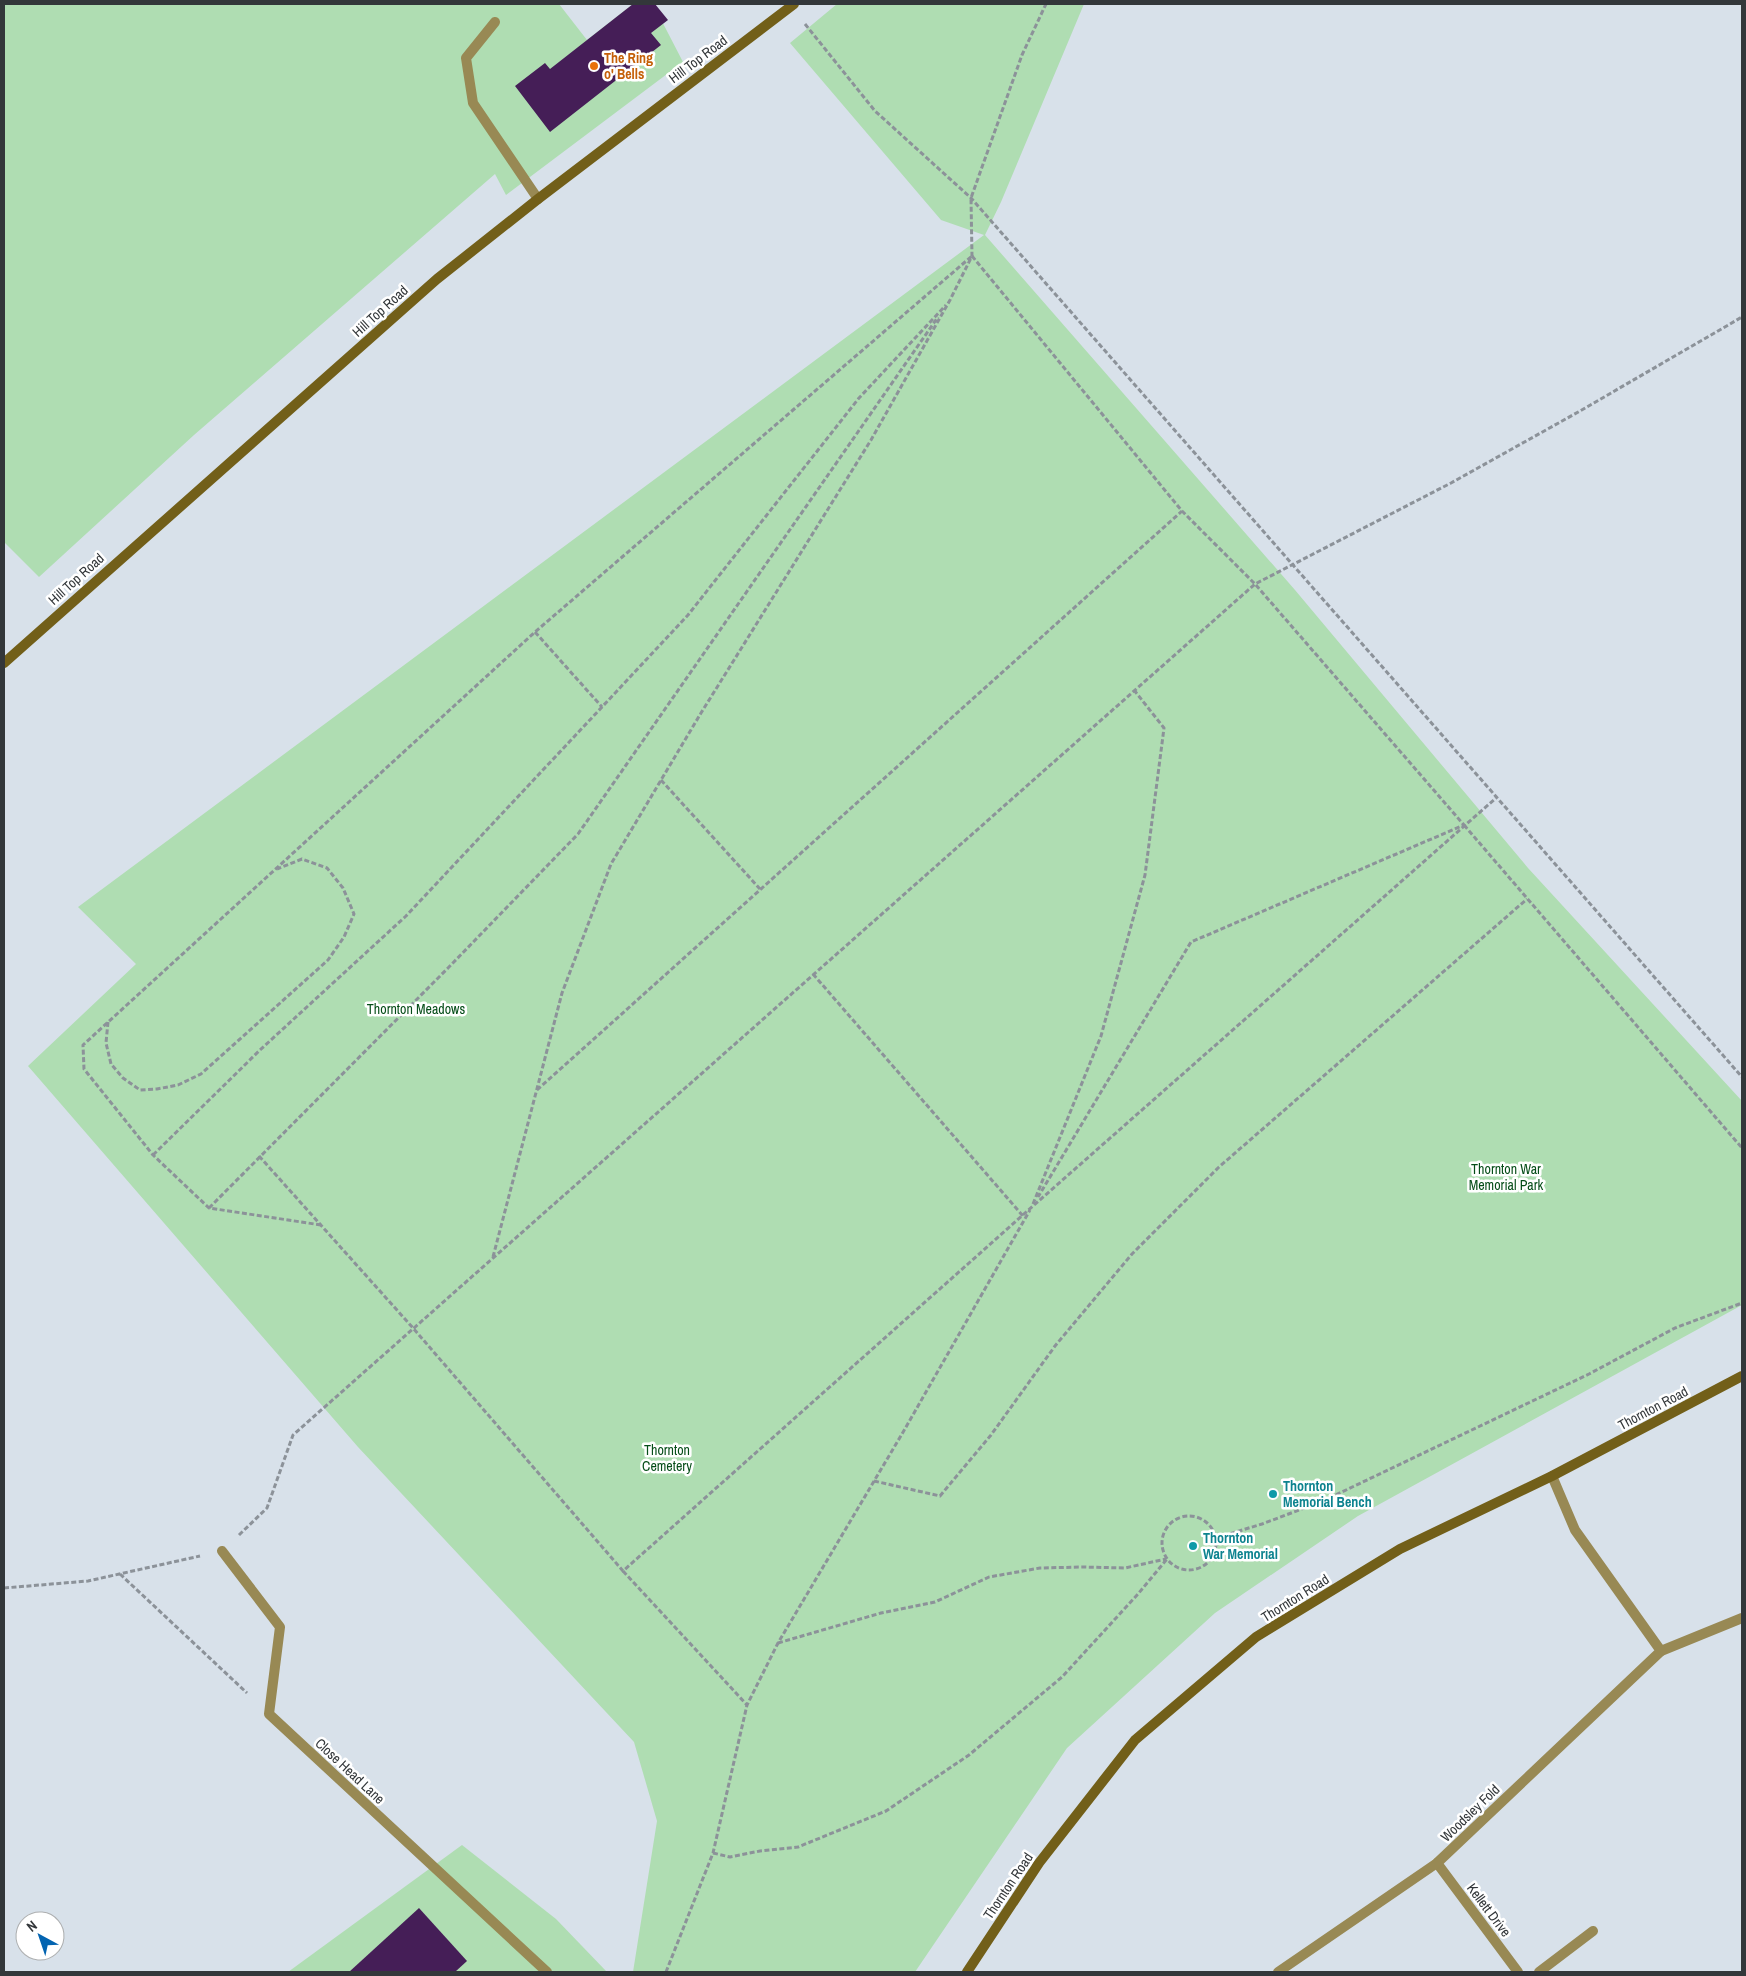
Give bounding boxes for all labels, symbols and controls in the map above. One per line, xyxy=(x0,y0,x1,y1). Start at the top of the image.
street label: Hill Top Road xyxy=(665,31,731,87)
place label: The Ring o' Bells xyxy=(604,49,653,83)
marker: The Ring o' Bells xyxy=(588,60,600,72)
street label: Hill Top Road xyxy=(348,281,412,341)
street label: Hill Top Road xyxy=(44,549,108,609)
park label: Thornton Meadows xyxy=(367,1000,465,1018)
park label: Thornton War Memorial Park xyxy=(1469,1160,1544,1194)
street label: Thornton Road xyxy=(1615,1382,1691,1434)
park label: Thornton Cemetery xyxy=(642,1441,692,1475)
place label: Thornton Memorial Bench xyxy=(1283,1477,1372,1511)
marker: Thornton Memorial Bench xyxy=(1267,1488,1279,1500)
place label: Thornton War Memorial xyxy=(1203,1529,1278,1563)
marker: Thornton War Memorial xyxy=(1187,1540,1199,1552)
street label: Thornton Road xyxy=(1258,1570,1332,1626)
street label: Close Head Lane xyxy=(311,1734,389,1808)
street label: Woodsley Fold xyxy=(1437,1780,1503,1846)
street label: Thornton Road xyxy=(979,1849,1037,1923)
street label: Kellett Drive xyxy=(1463,1880,1515,1940)
north arrow xyxy=(15,1911,65,1961)
text: N xyxy=(23,1916,41,1936)

